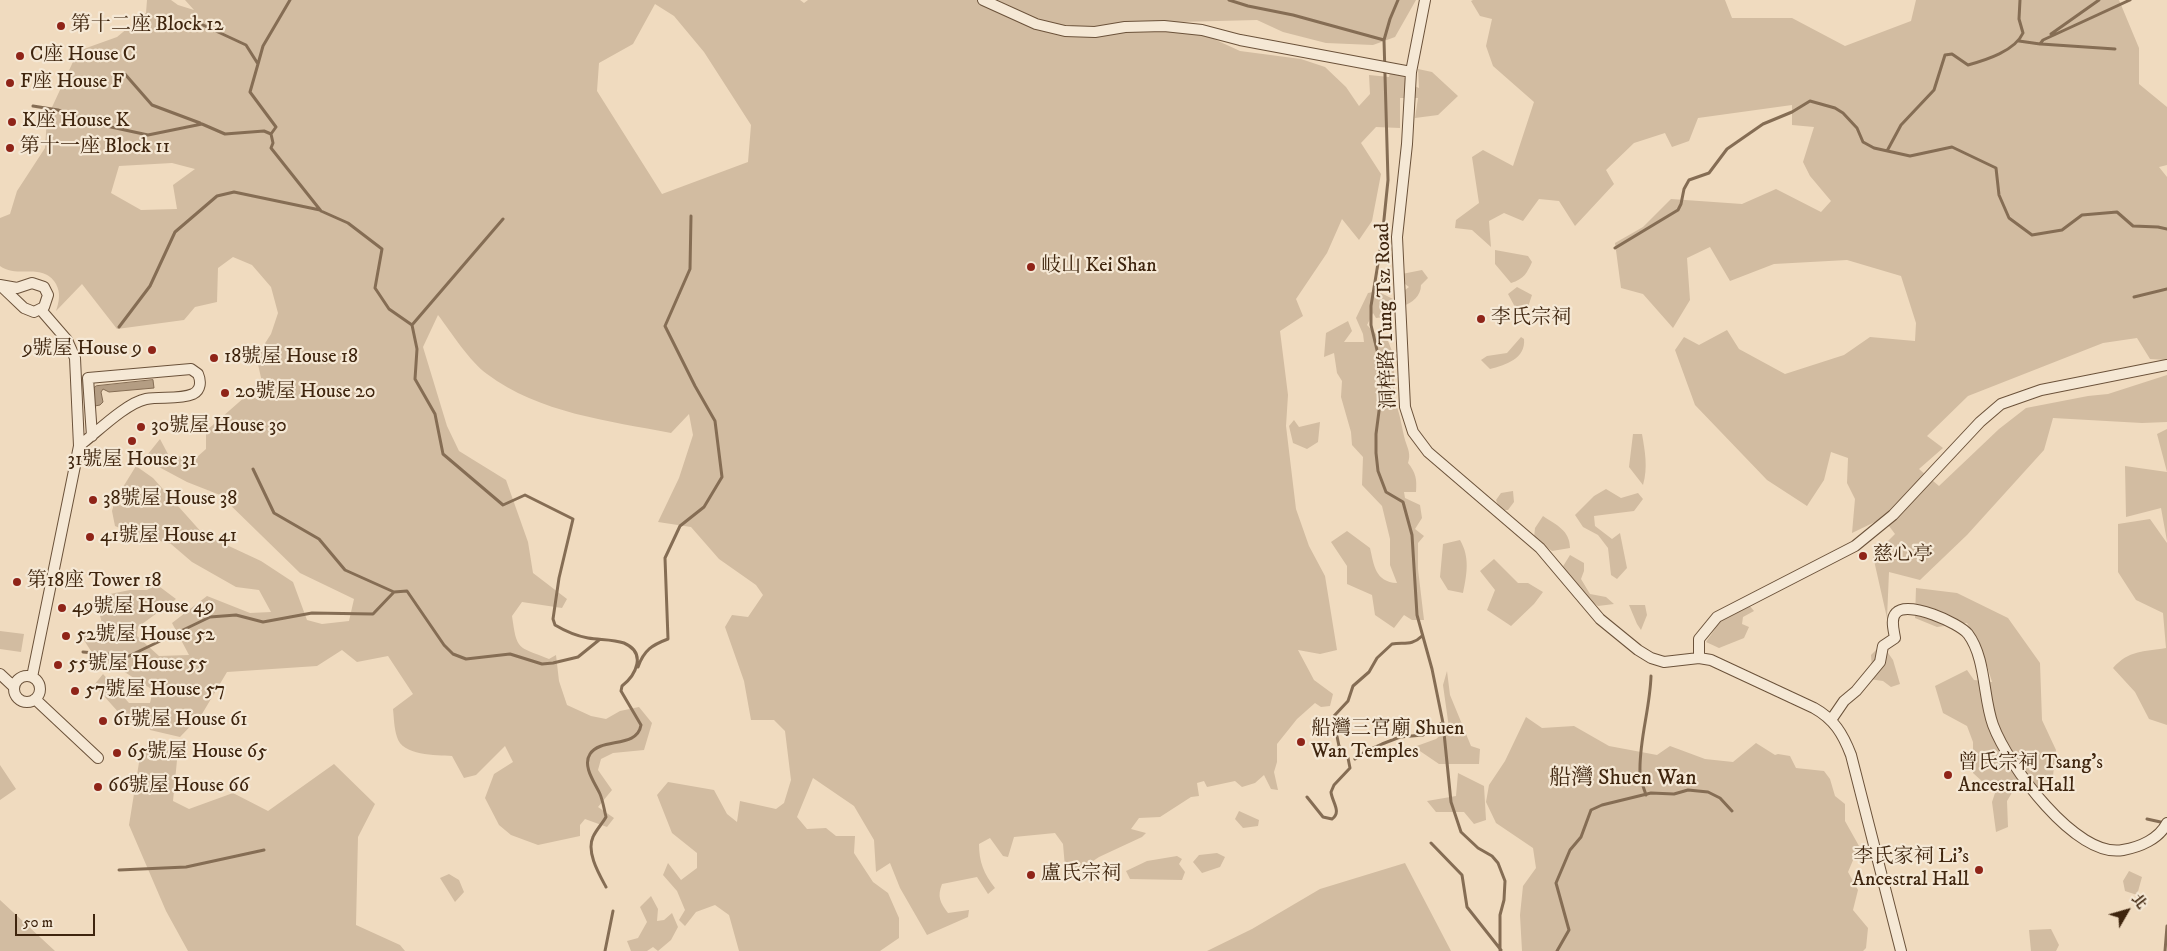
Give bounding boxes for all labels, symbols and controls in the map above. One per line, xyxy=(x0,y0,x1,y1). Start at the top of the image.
place label: 第十二座 Block 12 xyxy=(71,14,223,38)
marker: 第十二座 Block 12 xyxy=(55,20,67,32)
place label: C座 House C xyxy=(30,44,136,68)
marker: C座 House C xyxy=(14,50,26,62)
place label: F座 House F xyxy=(20,71,124,95)
marker: F座 House F xyxy=(4,77,16,89)
place label: K座 House K xyxy=(22,110,130,134)
marker: K座 House K xyxy=(6,116,18,128)
place label: 第十一座 Block 11 xyxy=(20,136,170,160)
marker: 第十一座 Block 11 xyxy=(4,142,16,154)
street label: 洞梓路 Tung Tsz Road xyxy=(1372,222,1402,410)
place label: 岐山 Kei Shan xyxy=(1041,255,1157,279)
marker: 岐山 Kei Shan xyxy=(1025,261,1037,273)
place label: 李氏宗祠 xyxy=(1491,307,1571,331)
marker: 李氏宗祠 xyxy=(1475,313,1487,325)
place label: 9號屋 House 9 xyxy=(23,338,142,362)
marker: 9號屋 House 9 xyxy=(146,344,158,356)
place label: 18號屋 House 18 xyxy=(224,346,358,370)
marker: 18號屋 House 18 xyxy=(208,352,220,364)
place label: 20號屋 House 20 xyxy=(235,381,376,405)
marker: 20號屋 House 20 xyxy=(219,387,231,399)
place label: 30號屋 House 30 xyxy=(151,415,287,439)
marker: 30號屋 House 30 xyxy=(135,421,147,433)
marker: 31號屋 House 31 xyxy=(126,435,138,447)
place label: 31號屋 House 31 xyxy=(67,449,197,473)
place label: 38號屋 House 38 xyxy=(103,488,237,512)
marker: 38號屋 House 38 xyxy=(87,494,99,506)
place label: 41號屋 House 41 xyxy=(100,525,237,549)
marker: 41號屋 House 41 xyxy=(84,531,96,543)
place label: 慈心亭 xyxy=(1873,544,1933,568)
marker: 慈心亭 xyxy=(1857,550,1869,562)
place label: 第18座 Tower 18 xyxy=(27,570,162,594)
marker: 第18座 Tower 18 xyxy=(11,576,23,588)
place label: 49號屋 House 49 xyxy=(72,596,214,620)
marker: 49號屋 House 49 xyxy=(56,602,68,614)
place label: 52號屋 House 52 xyxy=(76,624,215,648)
marker: 52號屋 House 52 xyxy=(60,630,72,642)
place label: 55號屋 House 55 xyxy=(68,653,207,677)
marker: 55號屋 House 55 xyxy=(52,659,64,671)
place label: 57號屋 House 57 xyxy=(85,679,225,703)
marker: 57號屋 House 57 xyxy=(69,685,81,697)
place label: 61號屋 House 61 xyxy=(113,709,248,733)
marker: 61號屋 House 61 xyxy=(97,715,109,727)
place label: 船灣三宮廟 Shuen Wan Temples xyxy=(1311,718,1465,765)
marker: 船灣三宮廟 Shuen Wan Temples xyxy=(1295,736,1307,748)
place label: 65號屋 House 65 xyxy=(127,741,267,765)
marker: 65號屋 House 65 xyxy=(111,747,123,759)
place label: 曾氏宗祠 Tsang's Ancestral Hall xyxy=(1958,752,2103,799)
district label: 船灣 Shuen Wan xyxy=(1549,766,1697,792)
marker: 曾氏宗祠 Tsang's Ancestral Hall xyxy=(1942,769,1954,781)
place label: 66號屋 House 66 xyxy=(108,775,249,799)
marker: 66號屋 House 66 xyxy=(92,781,104,793)
place label: 李氏家祠 Li's Ancestral Hall xyxy=(1852,846,1969,893)
place label: 盧氏宗祠 xyxy=(1041,863,1121,887)
marker: 李氏家祠 Li's Ancestral Hall xyxy=(1973,864,1985,876)
marker: 盧氏宗祠 xyxy=(1025,869,1037,881)
north arrow xyxy=(2102,886,2152,936)
text: 北 xyxy=(2127,891,2150,913)
scale bar xyxy=(18,904,98,936)
text: 50 m xyxy=(23,913,53,932)

